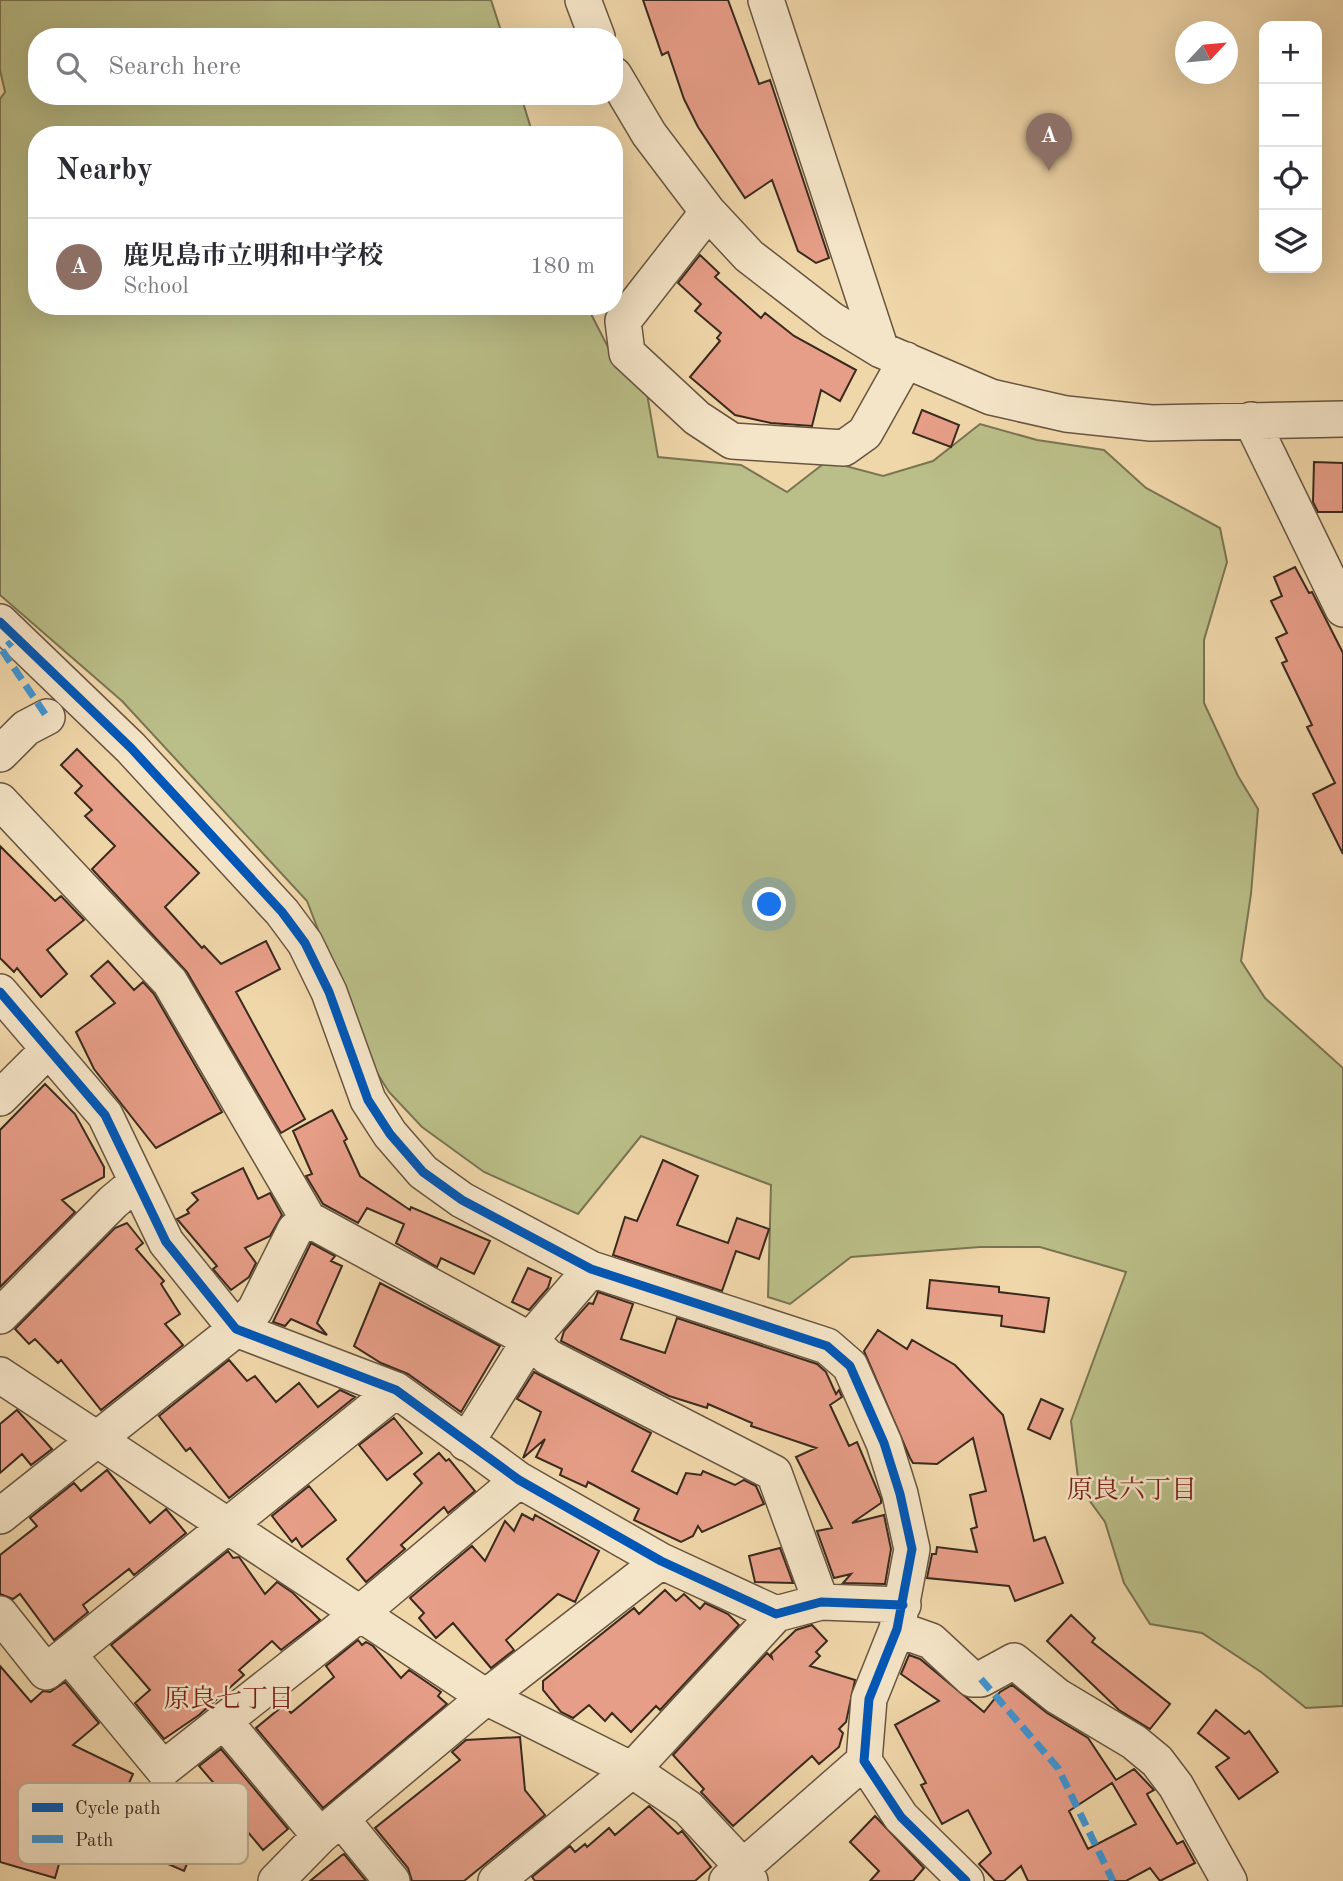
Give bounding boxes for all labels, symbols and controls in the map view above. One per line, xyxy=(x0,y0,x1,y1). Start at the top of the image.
north arrow xyxy=(1175,21,1238,84)
map controls xyxy=(1259,21,1322,273)
button: + xyxy=(1259,21,1322,84)
search box xyxy=(28,28,623,105)
icon: search xyxy=(52,48,90,86)
text: Search here xyxy=(108,54,241,80)
button: − xyxy=(1259,84,1322,147)
pin: A xyxy=(1026,113,1072,171)
button: locate xyxy=(1259,147,1322,210)
text: Nearby xyxy=(56,156,153,186)
button: layers xyxy=(1259,210,1322,273)
text: 鹿児島市立明和中学校 xyxy=(123,244,383,270)
text: A xyxy=(70,255,88,278)
text: 180 m xyxy=(530,255,595,278)
text: School xyxy=(123,275,189,298)
your location xyxy=(752,887,786,921)
district label: 原良六丁目 xyxy=(1067,1476,1197,1504)
district label: 原良七丁目 xyxy=(164,1685,294,1713)
legend xyxy=(18,1783,248,1864)
text: Cycle path xyxy=(75,1800,161,1819)
text: Path xyxy=(75,1832,113,1851)

